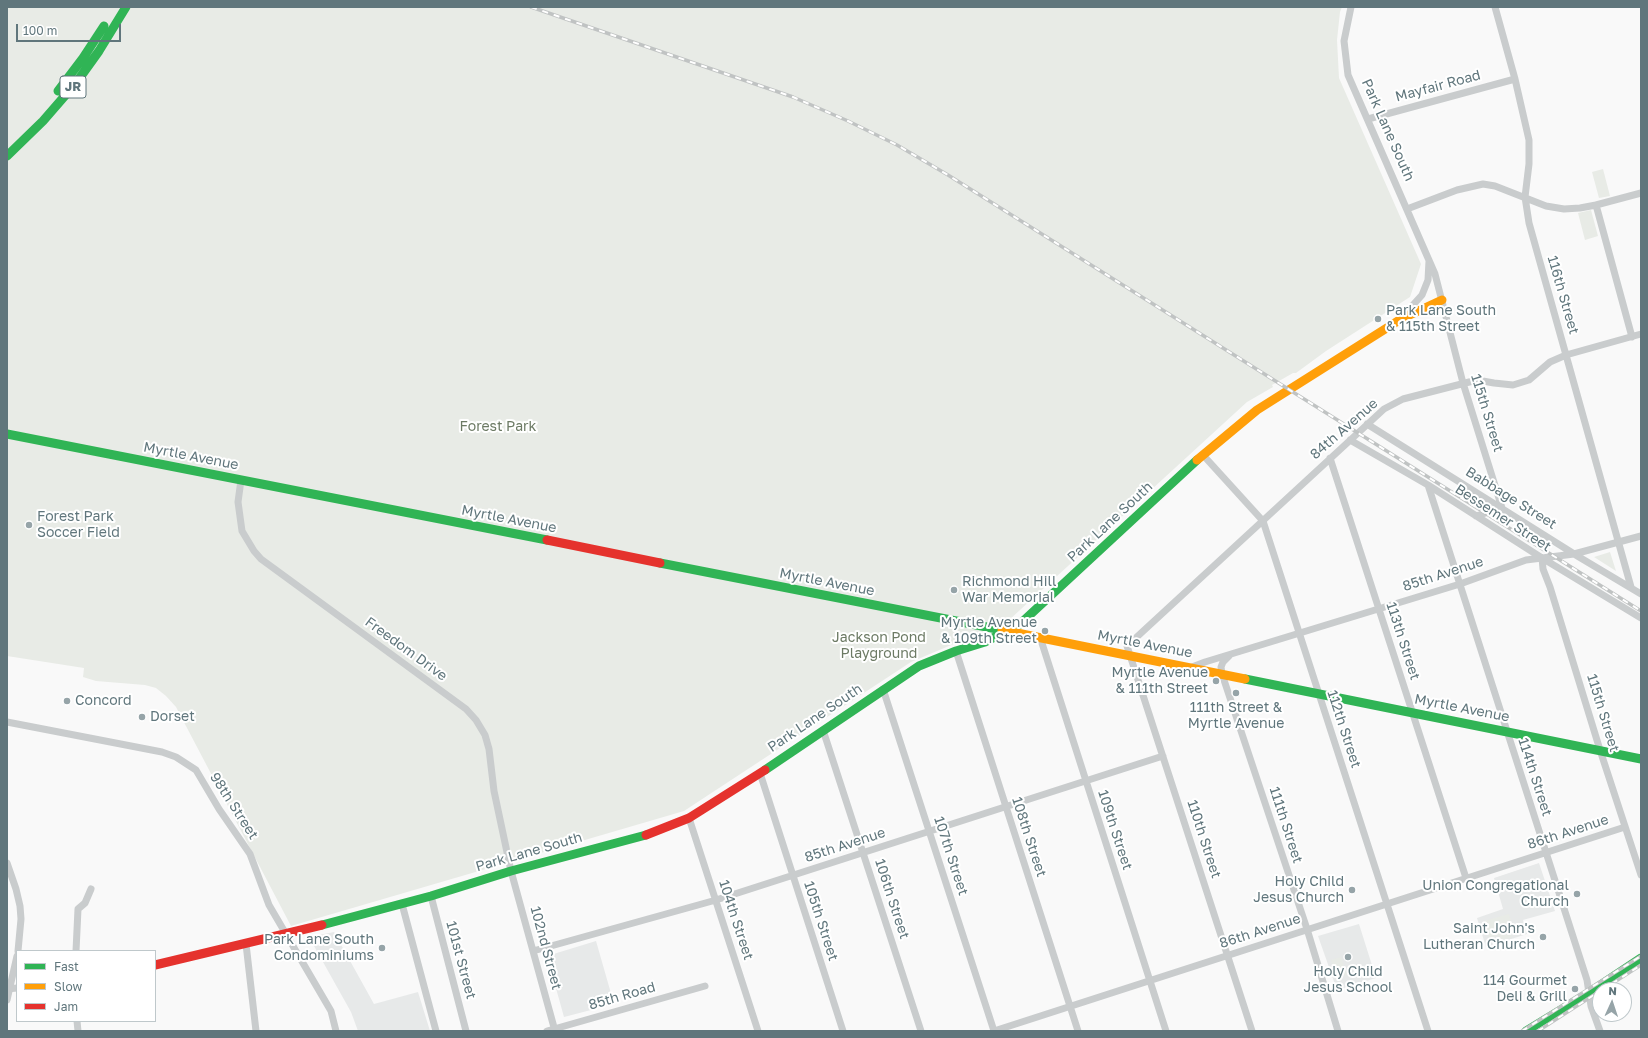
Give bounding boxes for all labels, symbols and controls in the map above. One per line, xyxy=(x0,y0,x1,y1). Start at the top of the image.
scale bar xyxy=(18,16,123,42)
text: 100 m xyxy=(23,23,57,38)
street label: Mayfair Road xyxy=(1394,67,1482,105)
road number: JR xyxy=(60,76,86,98)
street label: Park Lane South xyxy=(1358,76,1418,184)
street label: 116th Street xyxy=(1544,254,1582,336)
place label: Park Lane South & 115th Street xyxy=(1386,303,1496,336)
marker: Park Lane South & 115th Street xyxy=(1373,314,1383,324)
street label: 115th Street xyxy=(1467,372,1507,454)
street label: 84th Avenue xyxy=(1307,395,1381,463)
park label: Forest Park xyxy=(460,419,536,435)
street label: Myrtle Avenue xyxy=(142,439,240,473)
street label: Babbage Street xyxy=(1462,463,1560,533)
street label: Park Lane South xyxy=(1064,478,1156,566)
street label: Bessemer Street xyxy=(1452,481,1554,555)
street label: Myrtle Avenue xyxy=(460,502,558,536)
place label: Forest Park Soccer Field xyxy=(37,509,120,542)
marker: Forest Park Soccer Field xyxy=(24,520,34,530)
street label: 85th Avenue xyxy=(1401,553,1485,595)
street label: Myrtle Avenue xyxy=(778,565,876,599)
place label: Richmond Hill War Memorial xyxy=(962,574,1056,606)
marker: Richmond Hill War Memorial xyxy=(949,585,959,595)
street label: 113th Street xyxy=(1383,600,1423,682)
street label: Freedom Drive xyxy=(362,614,450,684)
place label: Myrtle Avenue & 109th Street xyxy=(940,615,1037,648)
marker: Myrtle Avenue & 109th Street xyxy=(1040,626,1050,636)
street label: Myrtle Avenue xyxy=(1096,627,1194,661)
park label: Jackson Pond Playground xyxy=(832,630,926,662)
place label: Myrtle Avenue & 111th Street xyxy=(1111,665,1208,698)
street label: 115th Street xyxy=(1583,672,1623,754)
marker: Myrtle Avenue & 111th Street xyxy=(1211,676,1221,686)
street label: Park Lane South xyxy=(765,680,865,756)
marker: 111th Street & Myrtle Avenue xyxy=(1231,688,1241,698)
street label: 112th Street xyxy=(1324,688,1364,770)
street label: Myrtle Avenue xyxy=(1413,691,1511,725)
place label: Concord xyxy=(75,693,131,709)
marker: Concord xyxy=(62,696,72,706)
place label: 111th Street & Myrtle Avenue xyxy=(1188,700,1284,732)
place label: Dorset xyxy=(150,709,195,725)
marker: Dorset xyxy=(137,712,147,722)
street label: 114th Street xyxy=(1514,736,1556,818)
street label: 98th Street xyxy=(206,769,262,843)
street label: 111th Street xyxy=(1266,785,1306,865)
street label: 109th Street xyxy=(1094,788,1136,872)
street label: 108th Street xyxy=(1008,795,1050,879)
street label: 110th Street xyxy=(1183,798,1225,880)
street label: 86th Avenue xyxy=(1525,811,1611,853)
street label: 107th Street xyxy=(930,814,972,898)
street label: 85th Avenue xyxy=(803,824,887,866)
street label: Park Lane South xyxy=(474,829,584,875)
street label: 106th Street xyxy=(871,857,913,941)
place label: Holy Child Jesus Church xyxy=(1253,874,1344,906)
street label: 104th Street xyxy=(715,878,757,962)
place label: Union Congregational Church xyxy=(1422,878,1569,910)
street label: 105th Street xyxy=(800,879,842,963)
marker: Holy Child Jesus Church xyxy=(1347,885,1357,895)
marker: Union Congregational Church xyxy=(1572,889,1582,899)
street label: 102nd Street xyxy=(527,904,565,992)
street label: 86th Avenue xyxy=(1217,910,1303,952)
street label: 101st Street xyxy=(443,919,479,1001)
place label: Saint John's Lutheran Church xyxy=(1423,921,1535,954)
place label: Park Lane South Condominiums xyxy=(264,932,374,964)
marker: Saint John's Lutheran Church xyxy=(1538,932,1548,942)
marker: Park Lane South Condominiums xyxy=(377,943,387,953)
legend xyxy=(16,950,156,1022)
marker: Holy Child Jesus School xyxy=(1343,952,1353,962)
text: Fast xyxy=(54,959,79,974)
place label: Holy Child Jesus School xyxy=(1303,964,1393,996)
place label: 114 Gourmet Deli & Grill xyxy=(1483,973,1567,1006)
street label: 85th Road xyxy=(587,978,657,1014)
text: Slow xyxy=(54,979,82,994)
north arrow xyxy=(1592,982,1632,1022)
marker: 114 Gourmet Deli & Grill xyxy=(1570,984,1580,994)
text: N xyxy=(1608,984,1617,997)
text: Jam xyxy=(54,999,78,1014)

